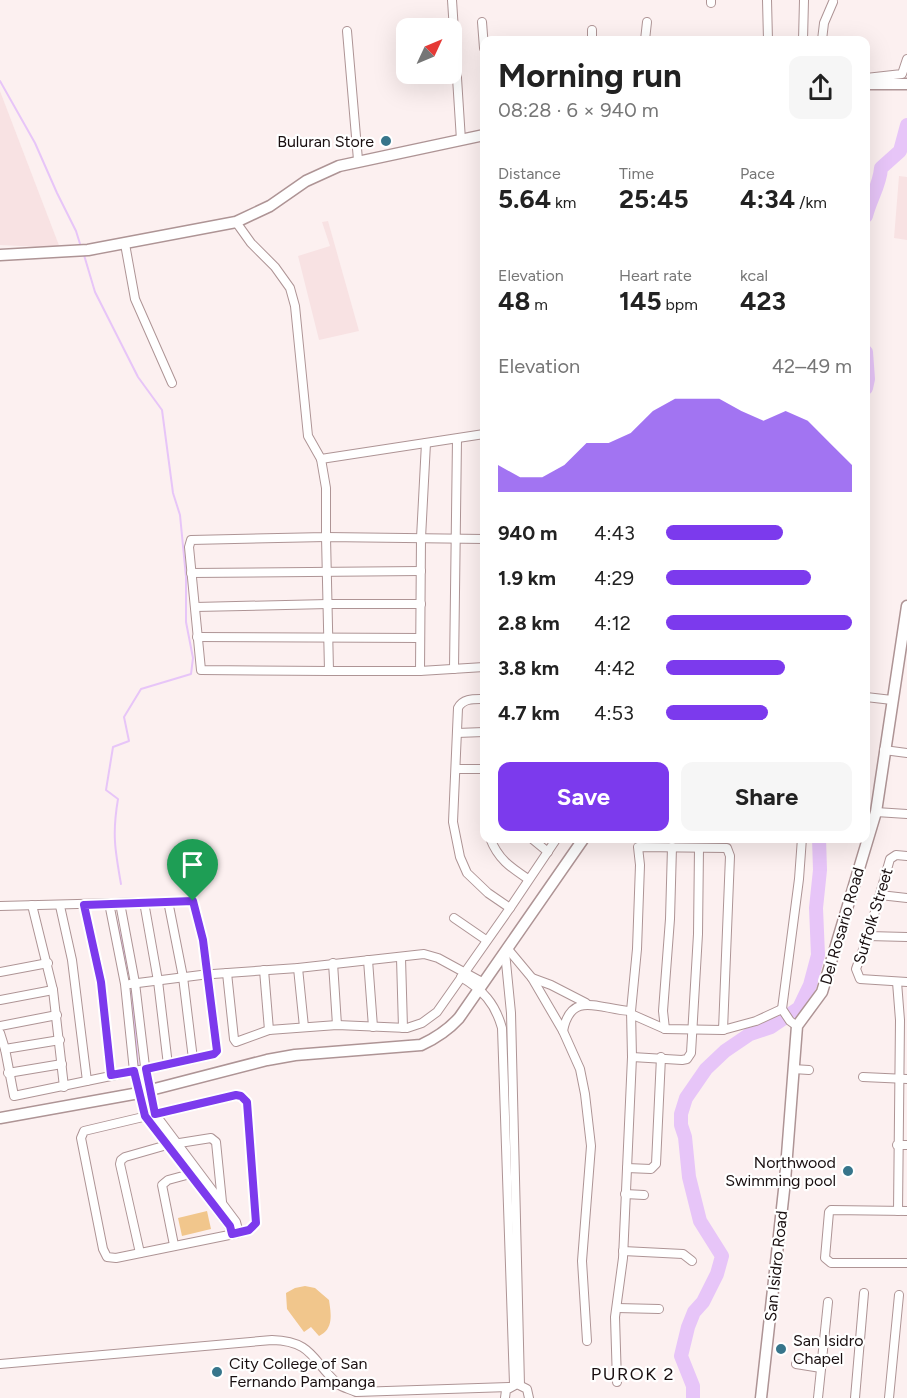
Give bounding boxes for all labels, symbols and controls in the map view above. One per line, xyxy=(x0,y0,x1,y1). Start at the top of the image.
north arrow xyxy=(396,18,462,84)
map controls xyxy=(396,18,462,84)
text: Morning run xyxy=(498,56,682,95)
button: share xyxy=(789,56,852,119)
text: 08:28 · 6 × 940 m xyxy=(498,98,659,122)
place label: Buluran Store xyxy=(277,132,374,151)
marker: Buluran Store xyxy=(379,134,393,148)
text: Distance xyxy=(498,164,561,183)
text: Time xyxy=(619,164,654,183)
text: Pace xyxy=(740,164,775,183)
text: 5.64 xyxy=(498,183,551,215)
text: 25:45 xyxy=(619,183,689,215)
text: 4:34 xyxy=(740,183,795,215)
text: km xyxy=(551,193,576,212)
text: /km xyxy=(795,193,827,212)
text: Elevation xyxy=(498,266,564,285)
text: Heart rate xyxy=(619,266,692,285)
text: kcal xyxy=(740,266,768,285)
text: 48 xyxy=(498,285,530,317)
text: 145 xyxy=(619,285,662,317)
text: 423 xyxy=(740,285,786,317)
text: m xyxy=(530,295,548,314)
text: bpm xyxy=(662,295,698,314)
text: Elevation xyxy=(498,354,580,378)
text: 42–49 m xyxy=(772,354,852,378)
text: 940 m xyxy=(498,521,557,545)
text: 4:43 xyxy=(594,521,635,545)
text: 1.9 km xyxy=(498,566,556,590)
text: 4:29 xyxy=(594,566,634,590)
text: 2.8 km xyxy=(498,611,560,635)
text: 4:12 xyxy=(594,611,631,635)
text: 3.8 km xyxy=(498,656,559,680)
text: 4:42 xyxy=(594,656,635,680)
text: 4.7 km xyxy=(498,701,560,725)
text: 4:53 xyxy=(594,701,634,725)
button: Save xyxy=(498,762,669,831)
button: Share xyxy=(681,762,852,831)
pin xyxy=(167,839,218,901)
icon: arrive xyxy=(176,848,209,881)
street label: Del Rosario Road xyxy=(816,865,868,987)
street label: Suffolk Street xyxy=(849,865,897,967)
place label: Northwood Swimming pool xyxy=(725,1153,836,1190)
marker: Northwood Swimming pool xyxy=(841,1164,855,1178)
street label: San Isidro Road xyxy=(761,1210,791,1322)
place label: San Isidro Chapel xyxy=(793,1331,863,1368)
marker: San Isidro Chapel xyxy=(774,1342,788,1356)
place label: City College of San Fernando Pampanga xyxy=(229,1354,375,1391)
district label: PUROK 2 xyxy=(591,1363,675,1385)
marker: City College of San Fernando Pampanga xyxy=(210,1365,224,1379)

